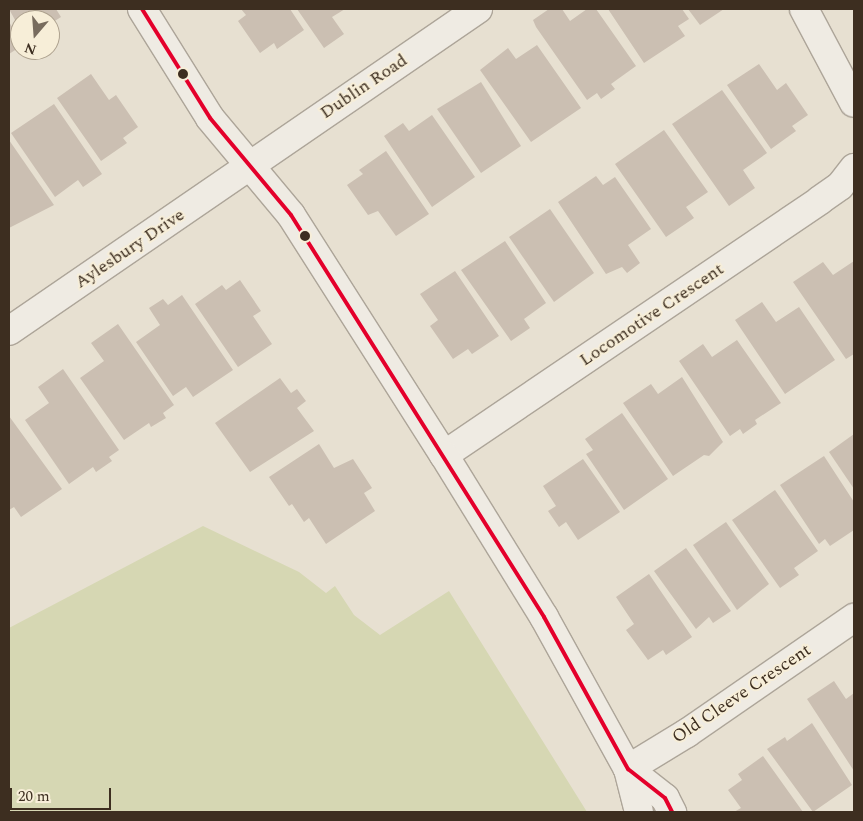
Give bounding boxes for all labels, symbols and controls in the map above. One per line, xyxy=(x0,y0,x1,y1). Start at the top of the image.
north arrow xyxy=(10,10,60,60)
text: N xyxy=(22,37,39,61)
street label: Dublin Road xyxy=(316,50,412,124)
unlabelled marker xyxy=(178,69,188,79)
street label: Aylesbury Drive xyxy=(71,204,189,294)
unlabelled marker xyxy=(300,231,310,241)
street label: Locomotive Crescent xyxy=(576,259,728,371)
street label: Old Cleeve Crescent xyxy=(668,640,816,748)
scale bar xyxy=(12,778,114,810)
text: 20 m xyxy=(18,785,50,808)

